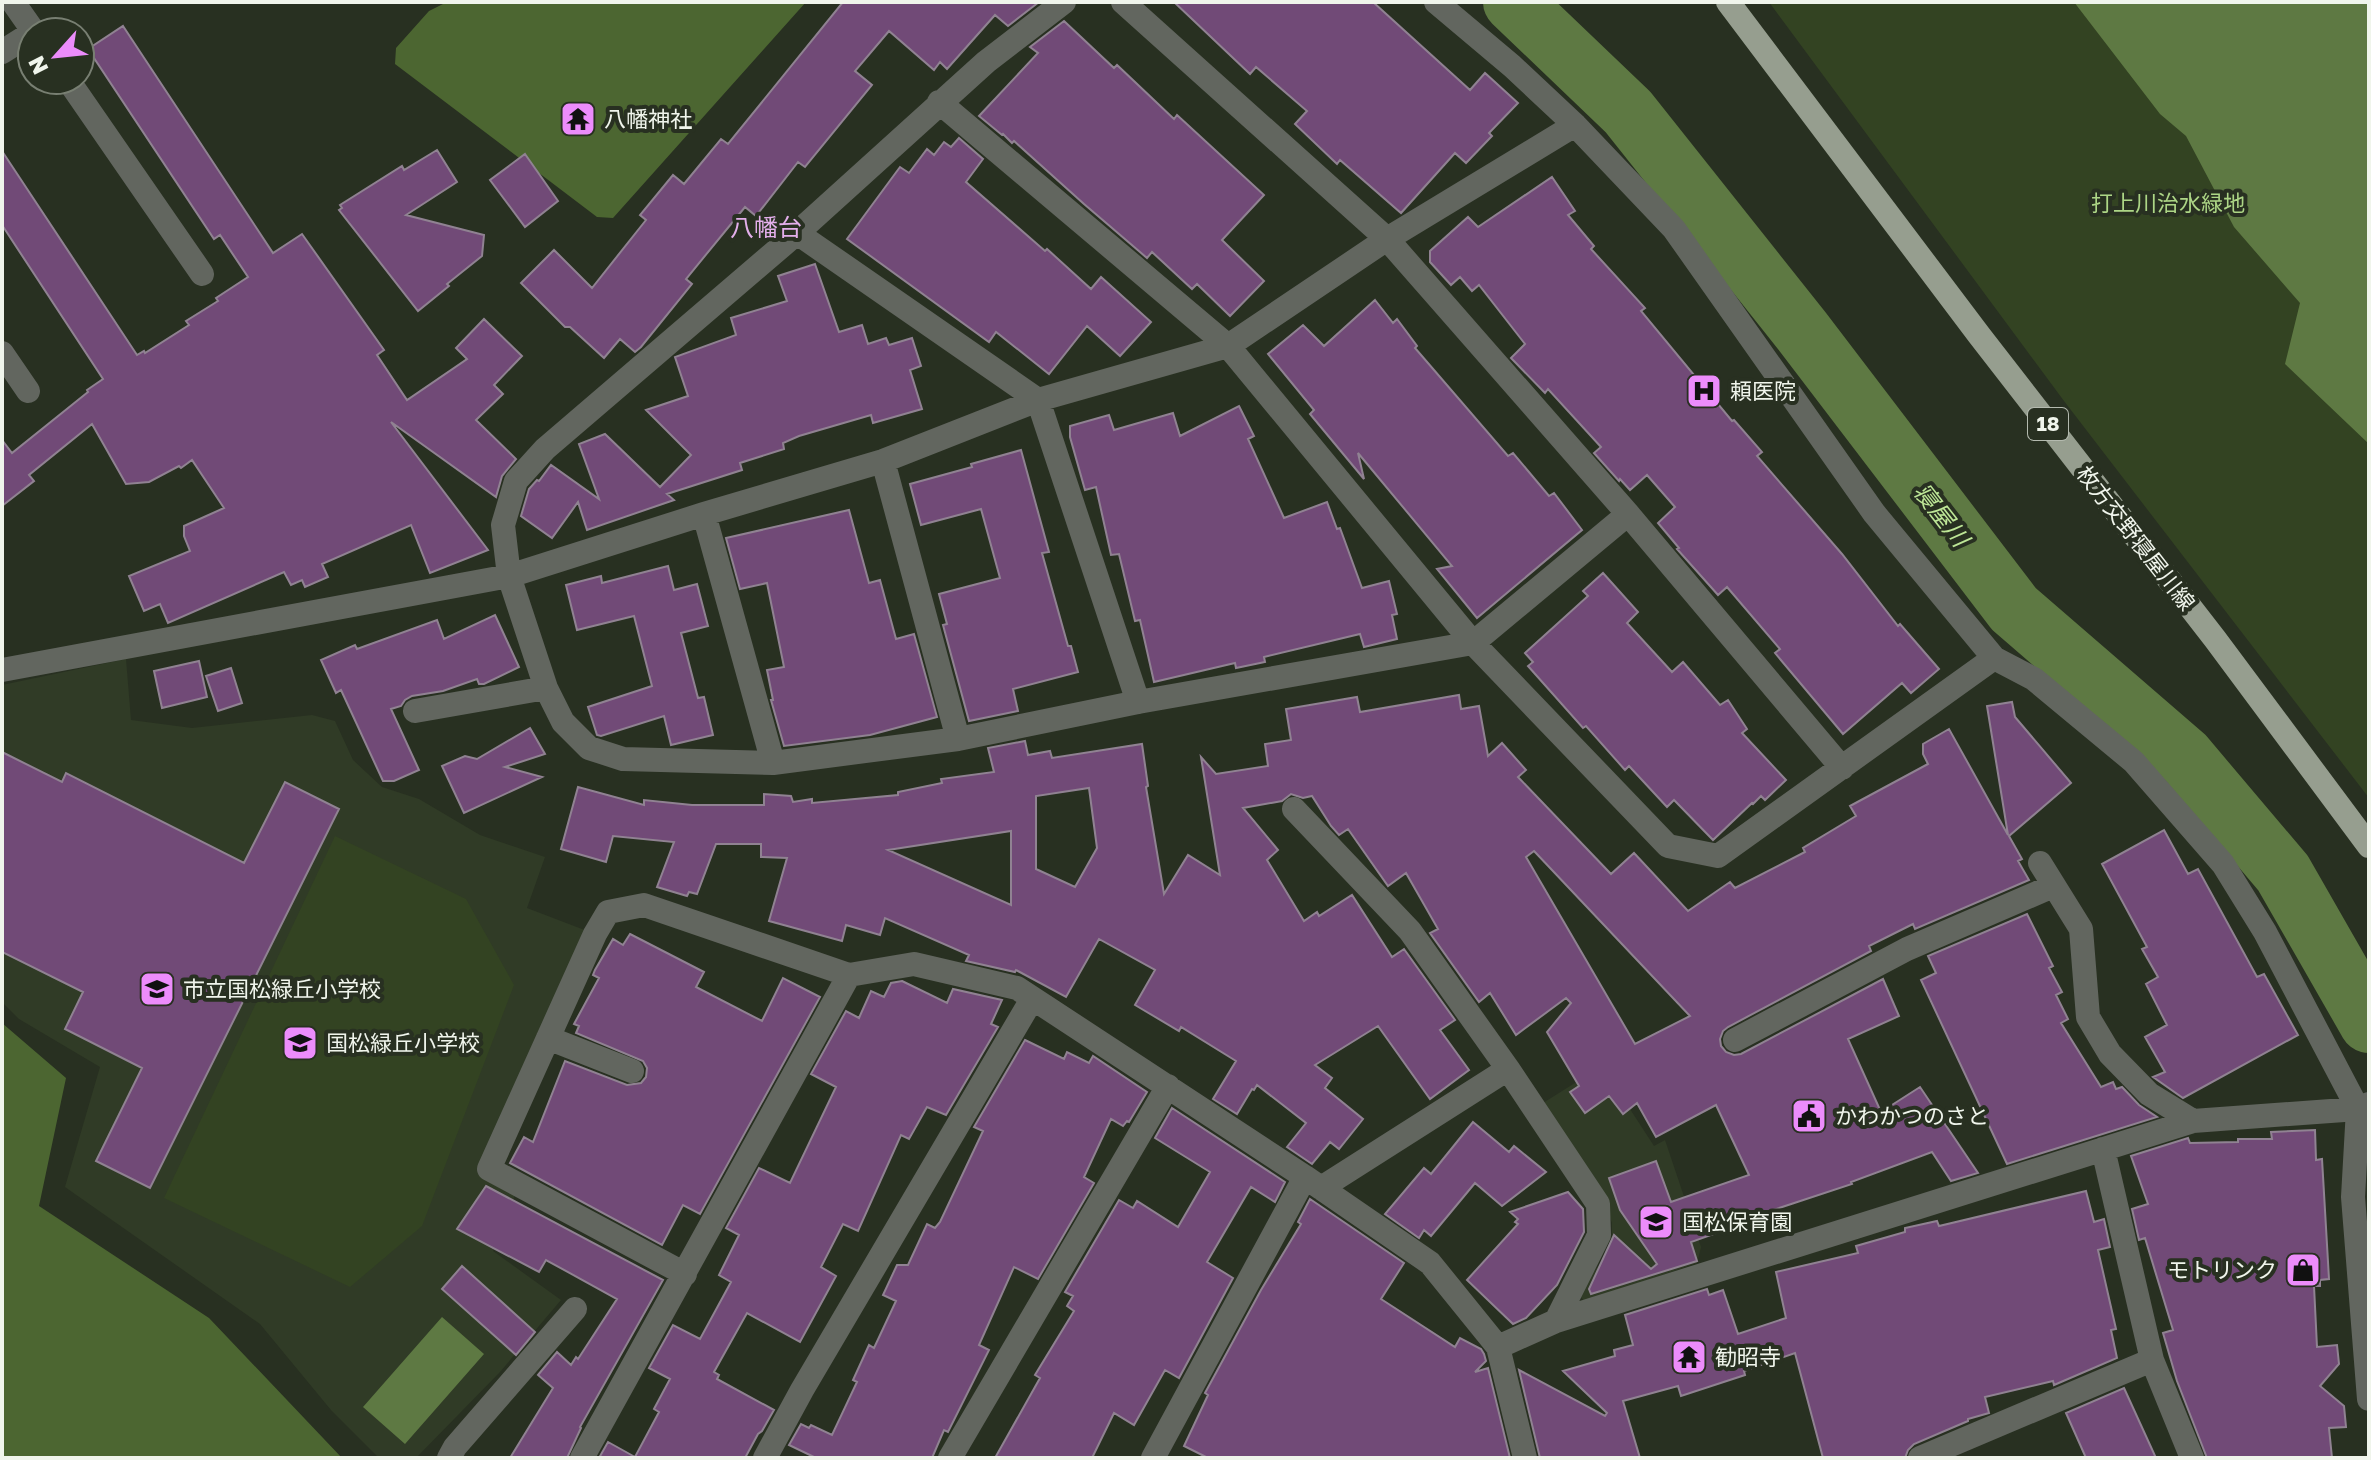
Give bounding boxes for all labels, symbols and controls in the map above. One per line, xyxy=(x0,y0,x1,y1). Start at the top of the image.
north arrow xyxy=(16,16,96,96)
text: N xyxy=(22,52,54,79)
temple icon: 八幡神社 xyxy=(559,100,597,138)
place label: 八幡神社 xyxy=(604,105,692,132)
park label: 打上川治水緑地 xyxy=(2091,189,2245,216)
district label: 八幡台 xyxy=(730,212,802,241)
hospital icon: 頼医院 xyxy=(1685,372,1723,410)
place label: 頼医院 xyxy=(1730,377,1796,404)
road number: 18 xyxy=(2028,408,2068,440)
street label: 枚方交野寝屋川線 xyxy=(2072,460,2201,615)
water label: 寝屋川 xyxy=(1909,477,1978,554)
school or university icon: 市立国松緑丘小学校 xyxy=(138,970,176,1008)
place label: 市立国松緑丘小学校 xyxy=(183,975,381,1002)
school or university icon: 国松緑丘小学校 xyxy=(281,1024,319,1062)
place label: 国松緑丘小学校 xyxy=(326,1029,480,1056)
public building icon: かわかつのさと xyxy=(1790,1097,1828,1135)
place label: かわかつのさと xyxy=(1835,1102,1989,1129)
school or university icon: 国松保育園 xyxy=(1637,1203,1675,1241)
place label: 国松保育園 xyxy=(1682,1208,1792,1235)
shop icon: モトリンク xyxy=(2284,1251,2322,1289)
place label: モトリンク xyxy=(2167,1256,2277,1283)
temple icon: 勧昭寺 xyxy=(1670,1338,1708,1376)
place label: 勧昭寺 xyxy=(1715,1343,1781,1370)

